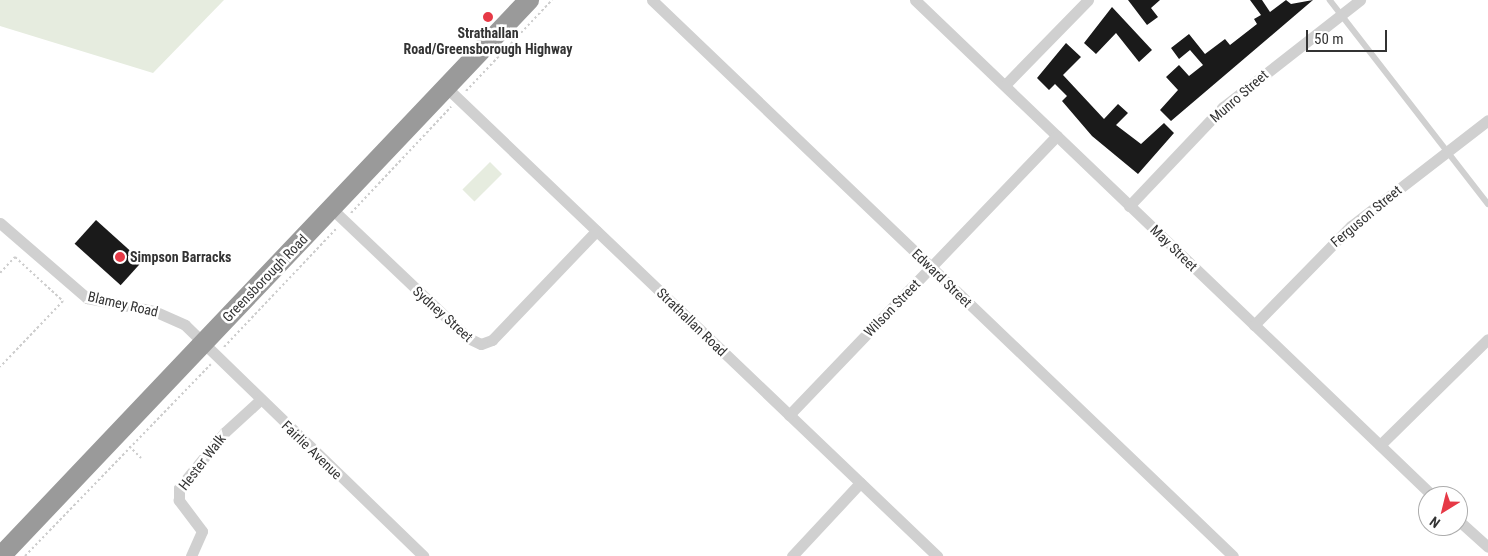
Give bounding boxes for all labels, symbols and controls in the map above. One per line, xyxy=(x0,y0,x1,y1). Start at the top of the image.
marker: Strathallan Road/Greensborough Highway xyxy=(482,11,494,23)
scale bar xyxy=(1308,20,1389,52)
place label: Strathallan Road/Greensborough Highway xyxy=(403,25,573,58)
text: 50 m xyxy=(1314,30,1344,48)
street label: Munro Street xyxy=(1207,66,1271,126)
street label: Ferguson Street xyxy=(1327,182,1405,250)
street label: May Street xyxy=(1147,221,1201,275)
street label: Greensborough Road xyxy=(219,231,311,325)
street label: Edward Street xyxy=(909,245,975,311)
place label: Simpson Barracks xyxy=(130,249,231,265)
marker: Simpson Barracks xyxy=(114,251,126,263)
street label: Wilson Street xyxy=(860,276,924,340)
street label: Sydney Street xyxy=(409,283,477,345)
street label: Strathallan Road xyxy=(653,284,731,360)
street label: Blamey Road xyxy=(86,288,160,320)
street label: Fairlie Avenue xyxy=(278,417,346,483)
street label: Hester Walk xyxy=(175,431,229,493)
north arrow xyxy=(1418,486,1468,536)
text: N xyxy=(1427,513,1443,531)

